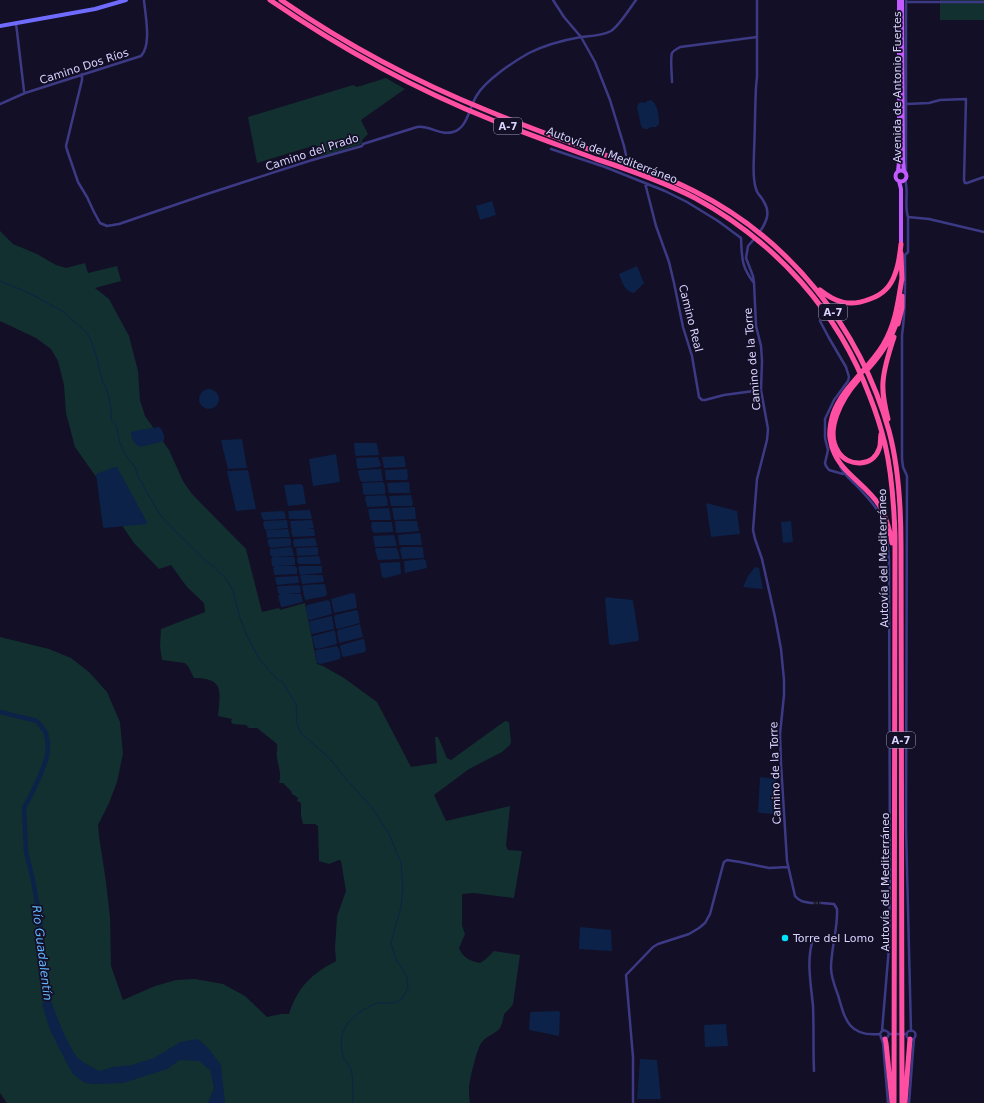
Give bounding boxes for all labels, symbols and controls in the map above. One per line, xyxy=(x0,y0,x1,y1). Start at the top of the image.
street label: Avenida de Antonio Fuertes xyxy=(891,11,904,163)
street label: Camino Dos Ríos xyxy=(38,46,131,87)
road number: A-7 xyxy=(494,118,522,134)
street label: Autovía del Mediterráneo xyxy=(545,124,679,187)
street label: Camino del Prado xyxy=(264,131,361,174)
street label: Camino Real xyxy=(676,283,705,353)
road number: A-7 xyxy=(819,304,847,320)
street label: Camino de la Torre xyxy=(742,307,763,411)
street label: Autovía del Mediterráneo xyxy=(876,488,891,628)
street label: Camino de la Torre xyxy=(767,721,784,825)
road number: A-7 xyxy=(887,732,915,748)
street label: Autovía del Mediterráneo xyxy=(879,812,892,952)
water label: Río Guadalentín xyxy=(29,904,55,1002)
place label: Torre del Lomo xyxy=(792,932,874,945)
marker: Torre del Lomo xyxy=(780,933,790,943)

